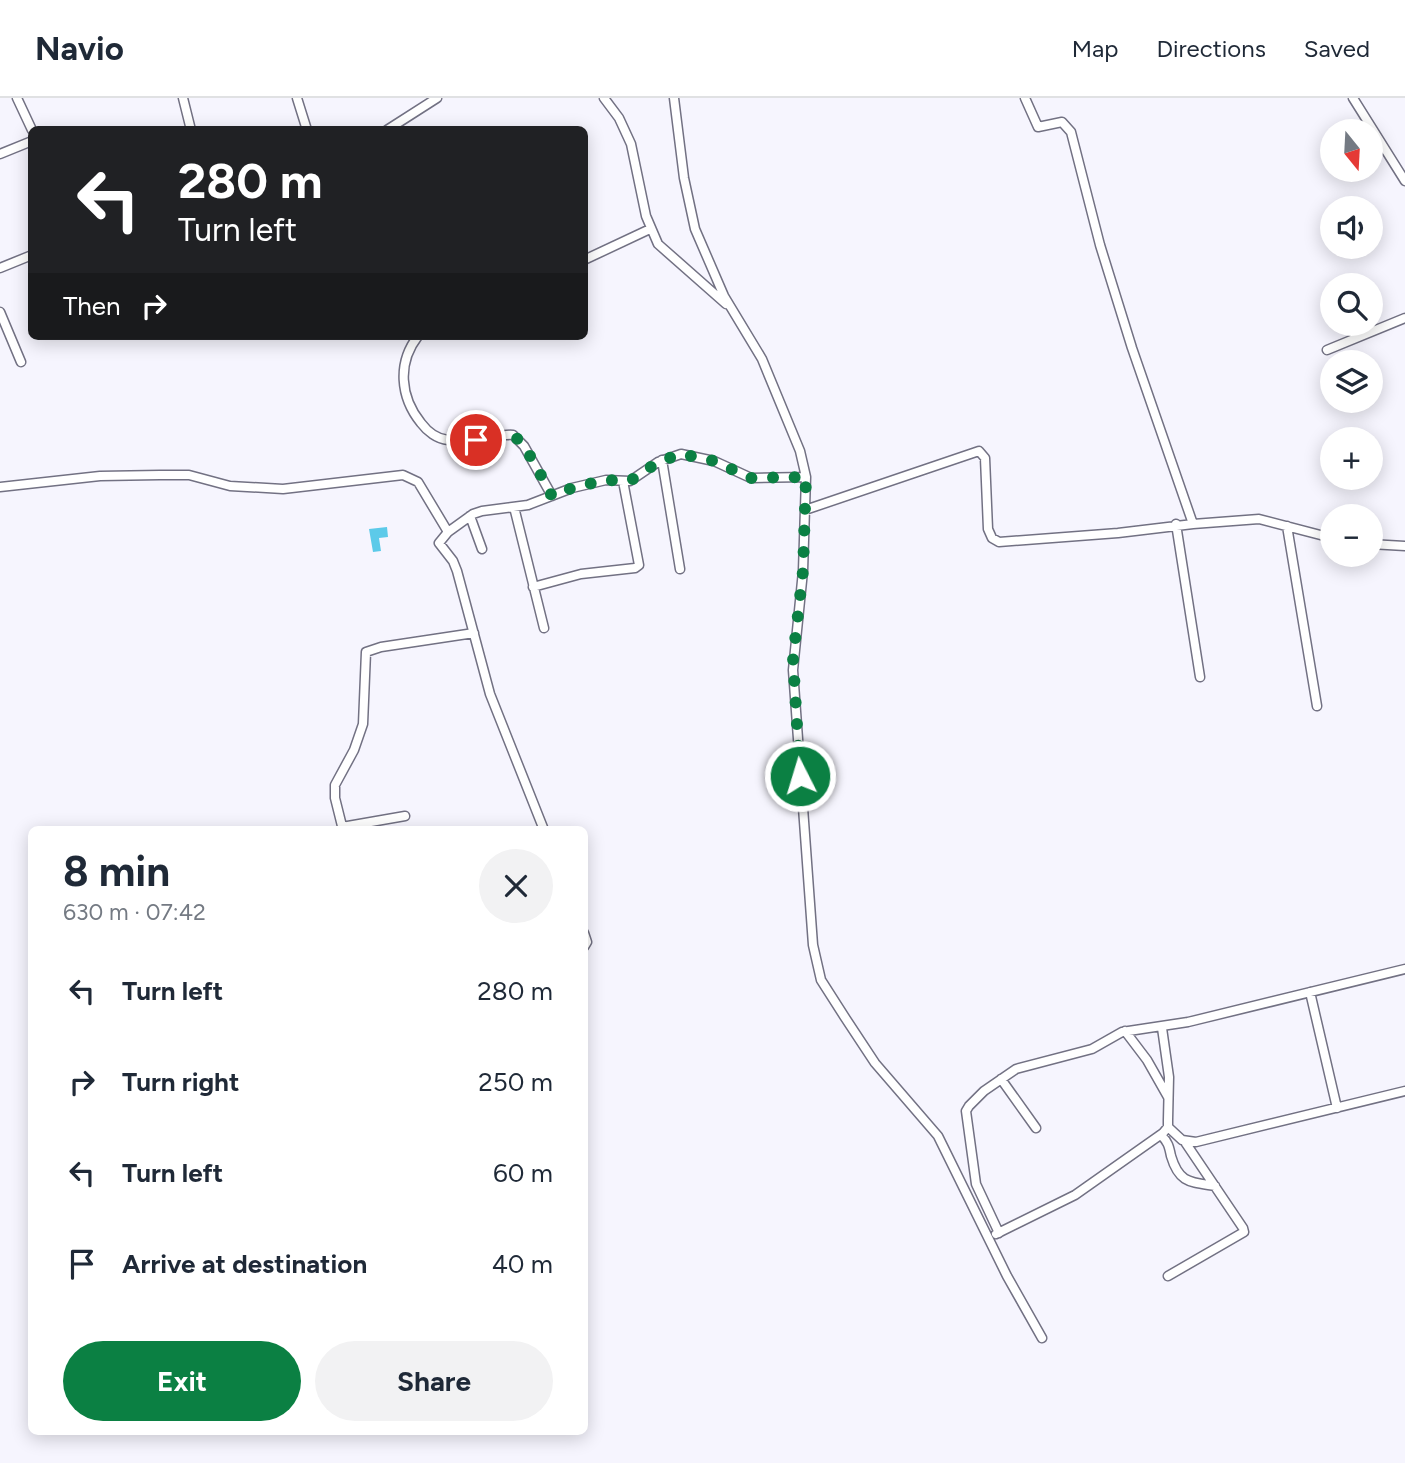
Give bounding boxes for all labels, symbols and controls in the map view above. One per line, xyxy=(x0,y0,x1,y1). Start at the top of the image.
text: Navio xyxy=(35,29,124,68)
text: Map xyxy=(1072,34,1118,63)
text: Directions xyxy=(1156,34,1266,63)
text: Saved xyxy=(1304,34,1370,63)
north arrow xyxy=(1320,119,1382,182)
map controls xyxy=(1320,119,1383,567)
text: 280 m xyxy=(178,151,323,210)
icon: left xyxy=(63,154,154,245)
button: sound xyxy=(1320,196,1383,259)
text: Turn left xyxy=(178,211,297,249)
button: search xyxy=(1320,273,1383,336)
icon: right xyxy=(135,287,173,325)
text: Then xyxy=(63,290,121,322)
button: layers xyxy=(1320,350,1383,413)
pin xyxy=(446,410,506,470)
icon: arrive xyxy=(457,421,495,459)
button: + xyxy=(1320,427,1383,490)
button: − xyxy=(1320,504,1383,567)
position arrow xyxy=(763,739,837,813)
text: 8 min xyxy=(63,846,170,897)
button: close xyxy=(479,849,553,923)
text: 630 m · 07:42 xyxy=(63,898,206,926)
icon: left xyxy=(63,972,101,1010)
text: Turn left xyxy=(122,975,223,1007)
text: 280 m xyxy=(477,975,553,1007)
icon: right xyxy=(63,1063,101,1101)
text: Turn right xyxy=(122,1066,239,1098)
text: 250 m xyxy=(478,1066,553,1098)
icon: left xyxy=(63,1154,101,1192)
text: Turn left xyxy=(122,1157,223,1189)
text: 60 m xyxy=(493,1157,553,1189)
icon: arrive xyxy=(63,1245,101,1283)
text: Arrive at destination xyxy=(122,1248,367,1280)
text: 40 m xyxy=(492,1248,553,1280)
button: Exit xyxy=(63,1341,301,1421)
button: Share xyxy=(315,1341,553,1421)

